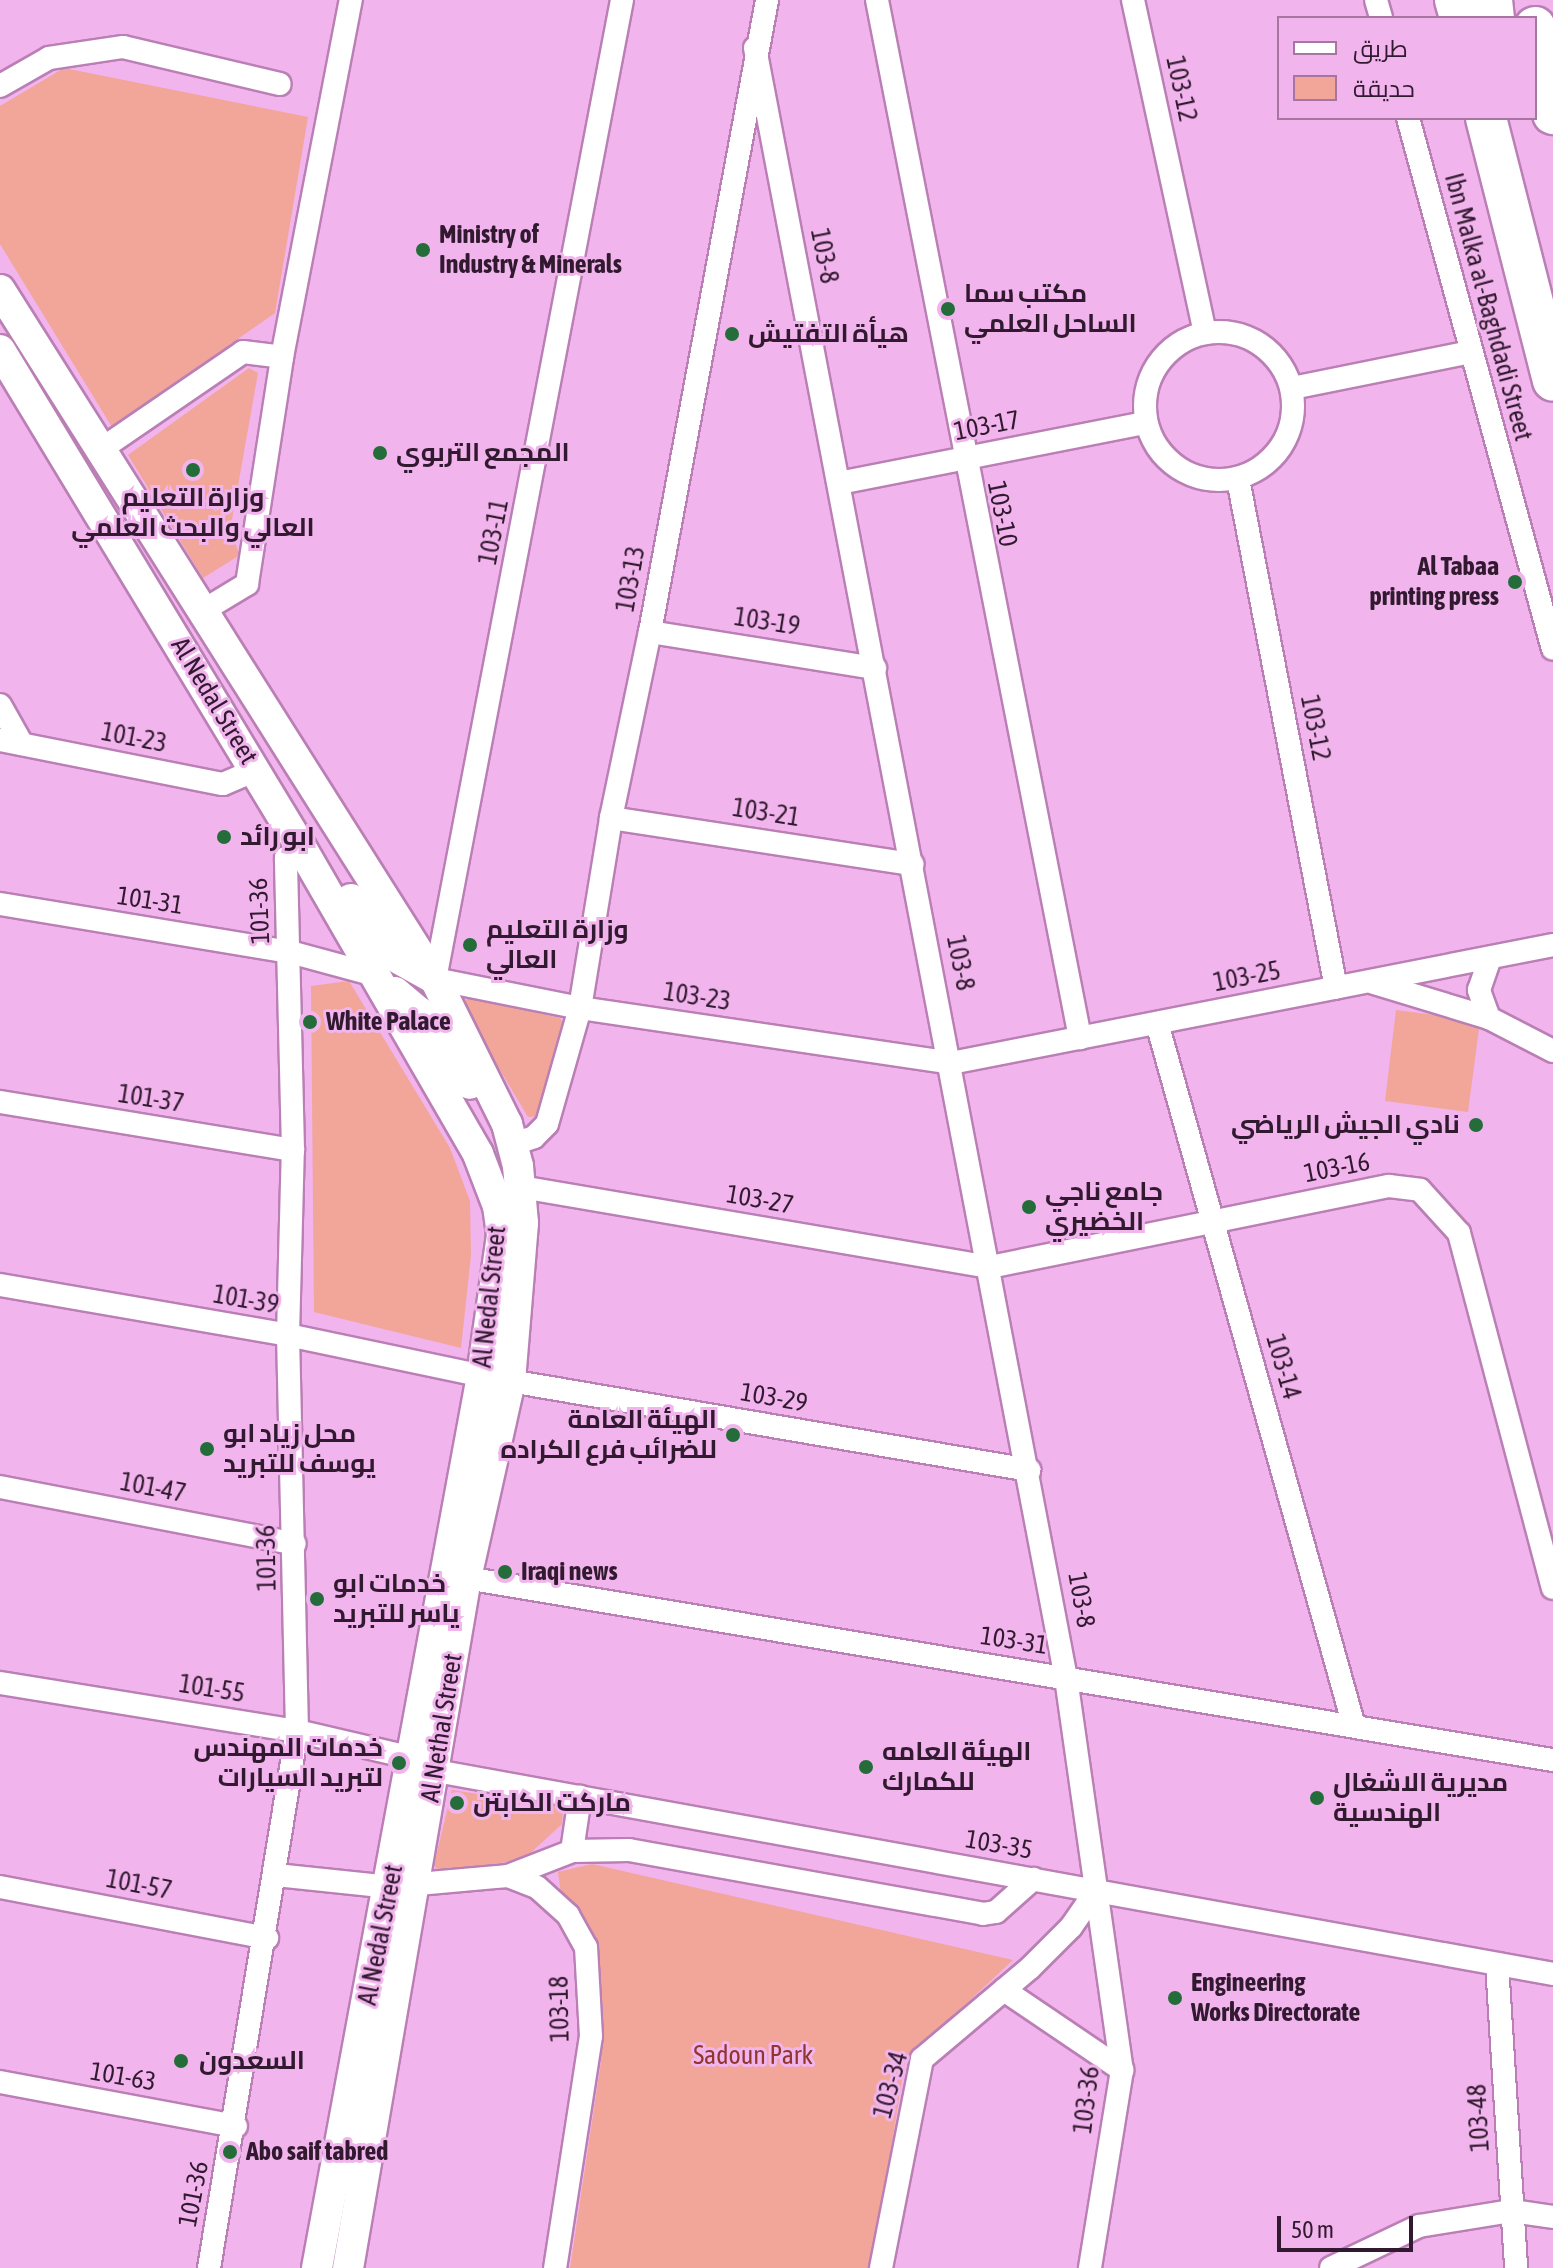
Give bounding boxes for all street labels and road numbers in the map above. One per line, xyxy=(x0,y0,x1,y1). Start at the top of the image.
street label: 103-12 xyxy=(1159,53,1203,125)
street label: Ibn Malka al-Baghdadi Street xyxy=(1437,170,1539,444)
street label: 103-8 xyxy=(803,226,845,286)
street label: 103-17 xyxy=(951,404,1023,448)
street label: 103-10 xyxy=(980,478,1024,550)
street label: 103-11 xyxy=(472,496,516,568)
street label: 103-13 xyxy=(610,544,652,614)
street label: 103-19 xyxy=(732,601,802,643)
street label: Al Nedal Street xyxy=(164,632,264,770)
street label: 103-12 xyxy=(1293,692,1337,764)
street label: 101-23 xyxy=(98,716,170,760)
street label: 103-21 xyxy=(730,792,802,834)
street label: 101-36 xyxy=(243,877,277,945)
street label: 101-31 xyxy=(115,880,185,922)
street label: 103-8 xyxy=(939,933,981,993)
street label: 103-25 xyxy=(1211,955,1283,999)
street label: 103-23 xyxy=(661,976,733,1018)
street label: 101-37 xyxy=(116,1078,186,1120)
street label: 103-16 xyxy=(1301,1146,1373,1190)
street label: 103-27 xyxy=(724,1179,796,1221)
street label: Al Nedal Street xyxy=(467,1225,513,1369)
street label: 101-39 xyxy=(211,1279,281,1321)
street label: 103-14 xyxy=(1259,1331,1307,1403)
street label: 103-29 xyxy=(738,1377,810,1419)
street label: 101-47 xyxy=(117,1466,189,1510)
street label: 101-36 xyxy=(251,1525,283,1591)
street label: 103-8 xyxy=(1061,1570,1101,1630)
street label: 103-31 xyxy=(978,1620,1050,1662)
street label: Al Nethal Street xyxy=(415,1651,469,1805)
street label: 101-55 xyxy=(177,1668,247,1710)
street label: 103-35 xyxy=(963,1824,1035,1866)
street label: Al Nedal Street xyxy=(352,1862,410,2008)
street label: 101-57 xyxy=(103,1863,175,1907)
street label: 103-18 xyxy=(544,1976,576,2042)
street label: 103-34 xyxy=(867,2048,915,2122)
street label: 101-63 xyxy=(88,2056,158,2098)
street label: 103-36 xyxy=(1067,2065,1107,2135)
street label: 103-48 xyxy=(1462,2083,1496,2153)
street label: 101-36 xyxy=(172,2158,216,2230)

